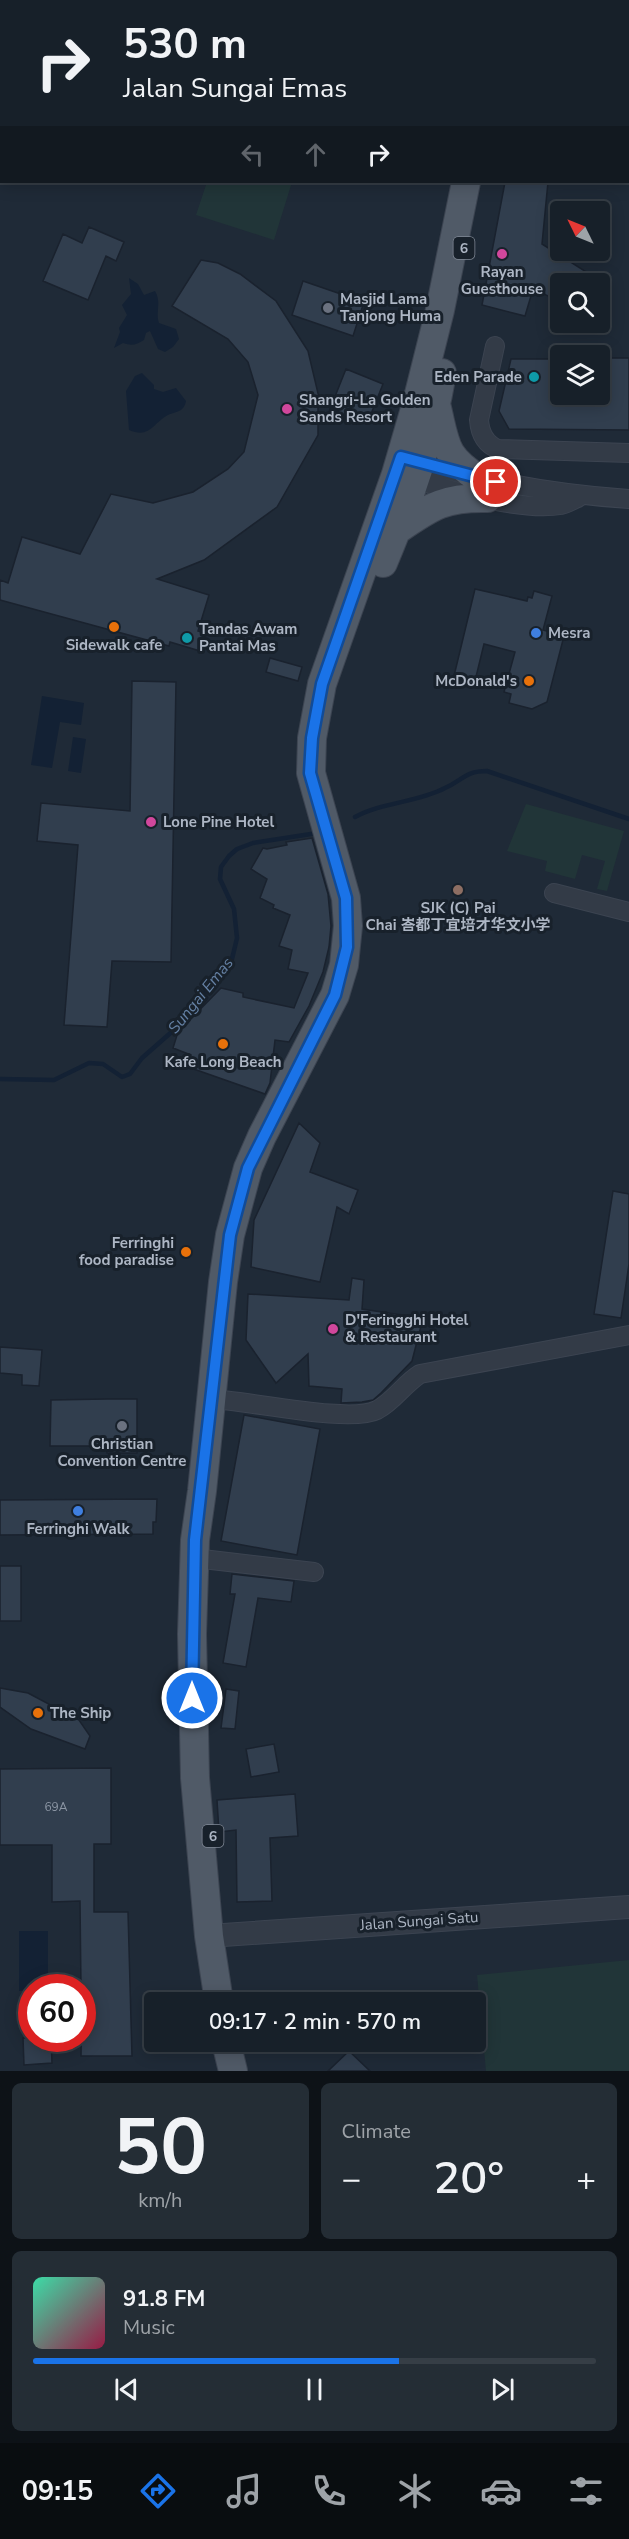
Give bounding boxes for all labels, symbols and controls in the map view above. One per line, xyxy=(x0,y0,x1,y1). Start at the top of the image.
text: 530 m xyxy=(123,16,247,73)
icon: right xyxy=(24,24,102,102)
text: Jalan Sungai Emas xyxy=(123,70,347,107)
icon: left xyxy=(236,138,269,171)
icon: ahead xyxy=(299,138,332,171)
icon: right xyxy=(362,138,395,171)
north arrow xyxy=(550,201,610,261)
map controls xyxy=(550,201,610,405)
road number: 6 xyxy=(454,237,474,259)
marker: Rayan Guesthouse xyxy=(495,247,509,261)
place label: Rayan Guesthouse xyxy=(461,262,543,299)
button: search xyxy=(550,273,610,333)
place label: Masjid Lama Tanjong Huma xyxy=(340,289,441,326)
marker: Masjid Lama Tanjong Huma xyxy=(321,301,335,315)
button: layers xyxy=(550,345,610,405)
place label: Eden Parade xyxy=(434,367,522,387)
marker: Eden Parade xyxy=(527,370,541,384)
place label: Shangri-La Golden Sands Resort xyxy=(299,390,430,427)
marker: Shangri-La Golden Sands Resort xyxy=(280,402,294,416)
pin xyxy=(470,456,521,507)
icon: arrive xyxy=(479,465,512,498)
place label: Tandas Awam Pantai Mas xyxy=(199,619,297,656)
marker: Sidewalk cafe xyxy=(107,620,121,634)
place label: Mesra xyxy=(548,623,590,643)
marker: Mesra xyxy=(529,626,543,640)
marker: Tandas Awam Pantai Mas xyxy=(180,631,194,645)
place label: Sidewalk cafe xyxy=(66,635,162,655)
place label: McDonald's xyxy=(435,671,517,691)
marker: McDonald's xyxy=(522,674,536,688)
place label: Lone Pine Hotel xyxy=(163,812,274,832)
marker: Lone Pine Hotel xyxy=(144,815,158,829)
marker: SJK (C) Pai Chai 峇都丁宜培才华文小学 xyxy=(451,883,465,897)
place label: SJK (C) Pai Chai 峇都丁宜培才华文小学 xyxy=(365,898,551,935)
water label: Sungai Emas xyxy=(163,952,239,1039)
marker: Kafe Long Beach xyxy=(216,1037,230,1051)
place label: Kafe Long Beach xyxy=(164,1052,282,1072)
place label: Ferringhi food paradise xyxy=(79,1233,174,1270)
marker: Ferringhi food paradise xyxy=(179,1245,193,1259)
place label: D'Feringghi Hotel & Restaurant xyxy=(345,1310,469,1347)
marker: D'Feringghi Hotel & Restaurant xyxy=(326,1322,340,1336)
marker: Christian Convention Centre xyxy=(115,1419,129,1433)
place label: Christian Convention Centre xyxy=(58,1434,186,1471)
marker: Ferringhi Walk xyxy=(71,1504,85,1518)
place label: Ferringhi Walk xyxy=(26,1519,131,1539)
position arrow xyxy=(160,1666,224,1730)
place label: The Ship xyxy=(50,1703,111,1723)
marker: The Ship xyxy=(31,1706,45,1720)
house number: 69A xyxy=(44,1799,68,1815)
road number: 6 xyxy=(202,1825,224,1847)
street label: Jalan Sungai Satu xyxy=(358,1907,479,1935)
speed limit sign: 60 xyxy=(18,1974,96,2052)
text: 09:17 · 2 min · 570 m xyxy=(209,2007,421,2037)
text: 50 xyxy=(113,2094,207,2201)
text: Climate xyxy=(342,2118,411,2145)
text: 20° xyxy=(433,2148,504,2209)
text: − xyxy=(342,2157,361,2202)
text: + xyxy=(576,2157,596,2202)
text: km/h xyxy=(138,2187,182,2214)
text: 91.8 FM xyxy=(123,2284,205,2314)
text: Music xyxy=(123,2314,175,2341)
icon: previous xyxy=(110,2373,143,2406)
icon: pause xyxy=(298,2373,331,2406)
icon: next xyxy=(486,2373,519,2406)
icon: directions xyxy=(137,2470,179,2512)
icon: music xyxy=(223,2470,265,2512)
icon: phone xyxy=(308,2470,350,2512)
icon: climate xyxy=(394,2470,436,2512)
icon: car xyxy=(480,2470,522,2512)
icon: filters xyxy=(565,2470,607,2512)
text: 09:15 xyxy=(22,2473,93,2510)

